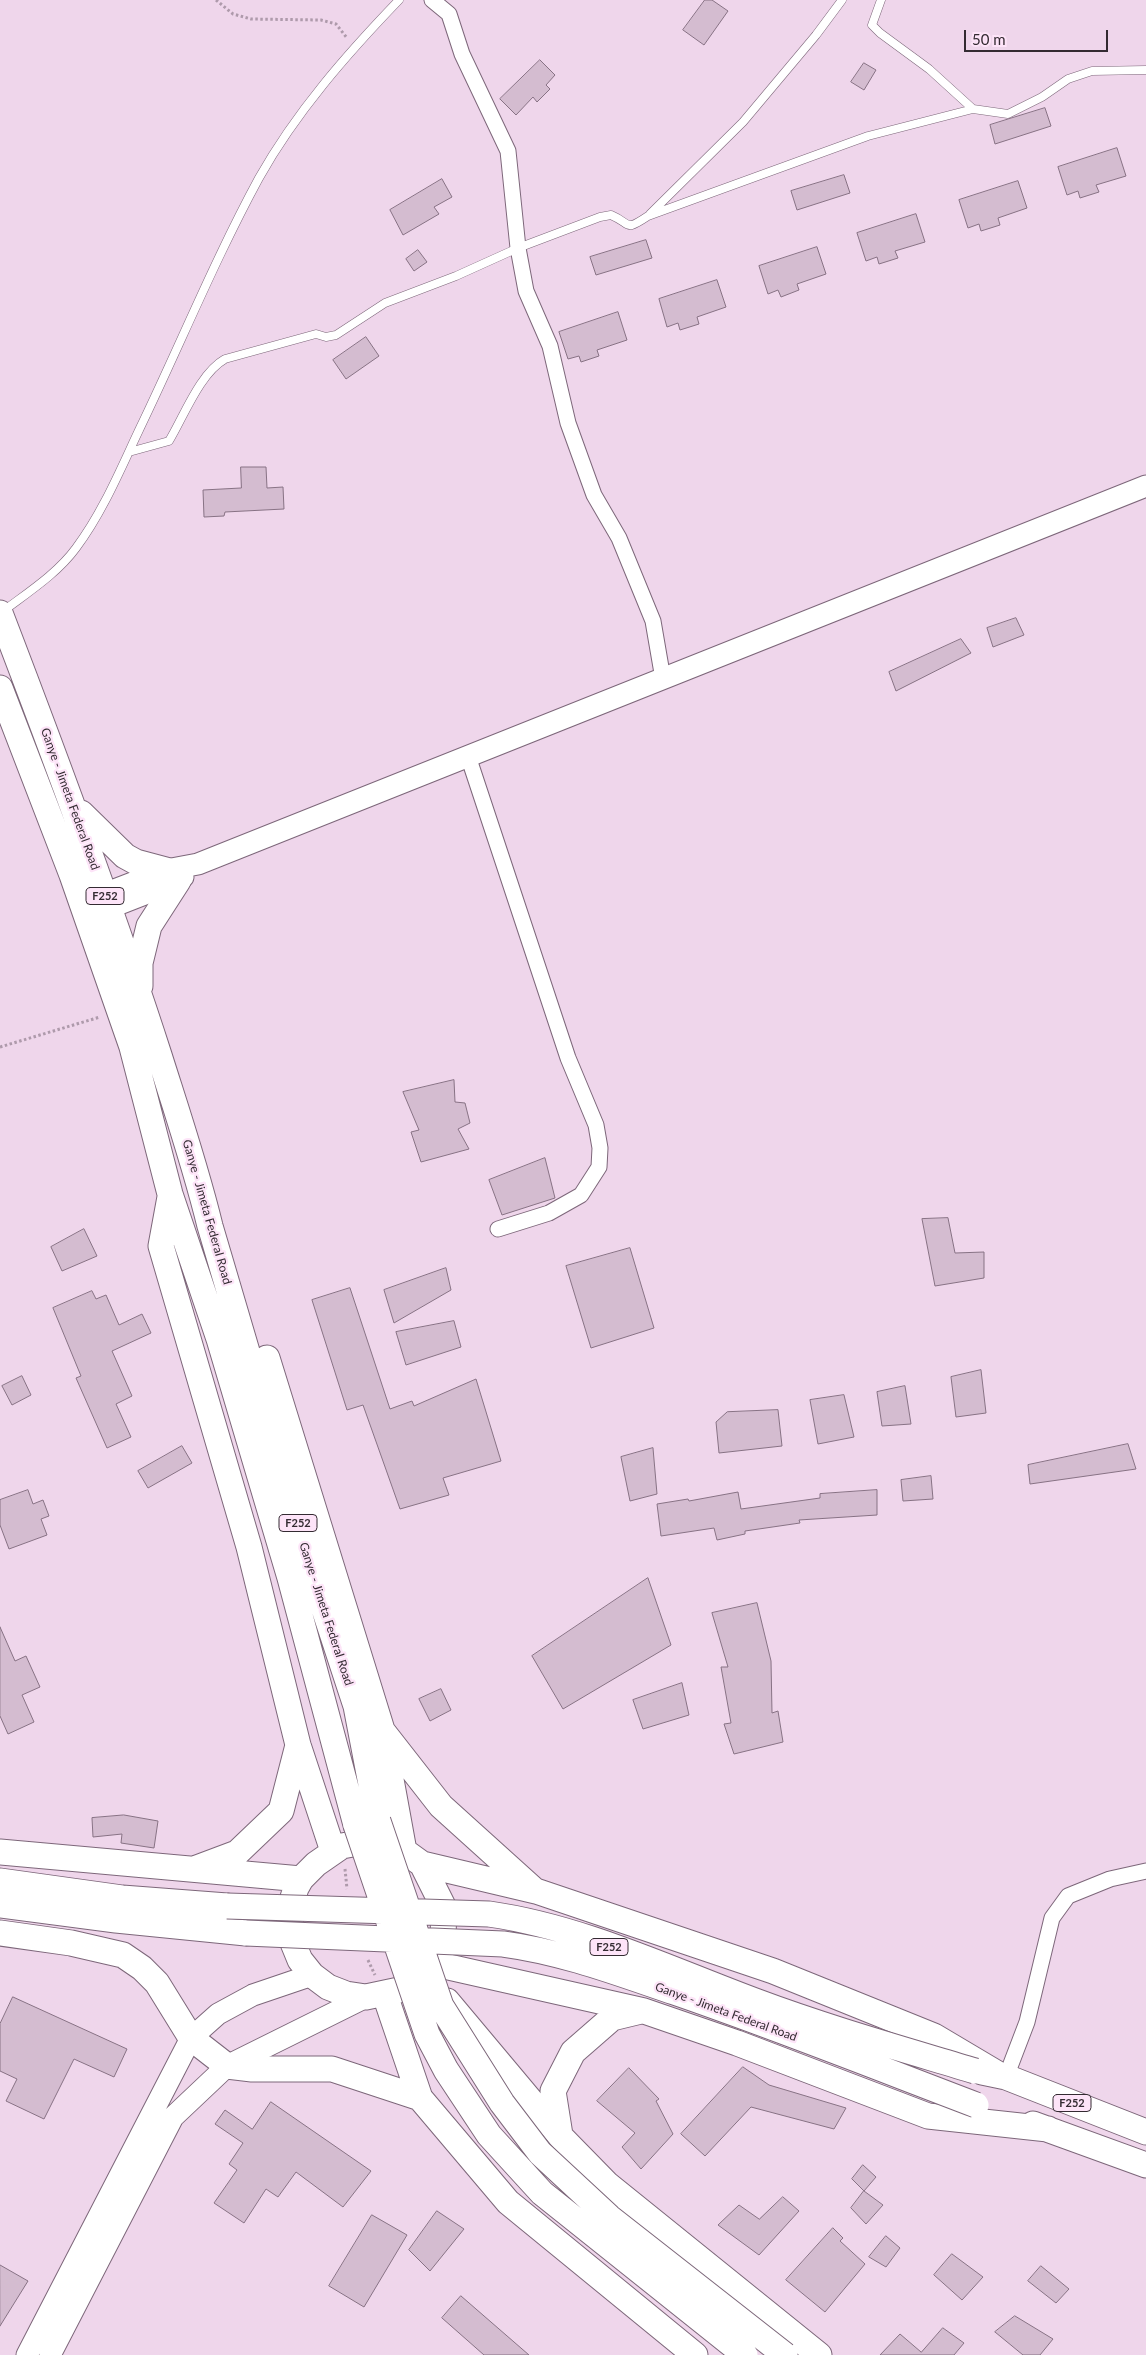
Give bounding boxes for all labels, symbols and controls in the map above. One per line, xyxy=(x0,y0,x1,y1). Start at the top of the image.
scale bar xyxy=(966,20,1110,52)
text: 50 m xyxy=(972,30,1006,48)
street label: Ganye - Jimeta Federal Road xyxy=(38,726,102,872)
road number: F252 xyxy=(86,888,124,904)
street label: Ganye - Jimeta Federal Road xyxy=(179,1138,235,1286)
road number: F252 xyxy=(279,1515,317,1532)
street label: Ganye - Jimeta Federal Road xyxy=(296,1540,356,1688)
road number: F252 xyxy=(590,1938,628,1955)
street label: Ganye - Jimeta Federal Road xyxy=(653,1980,799,2044)
road number: F252 xyxy=(1053,2094,1091,2112)

